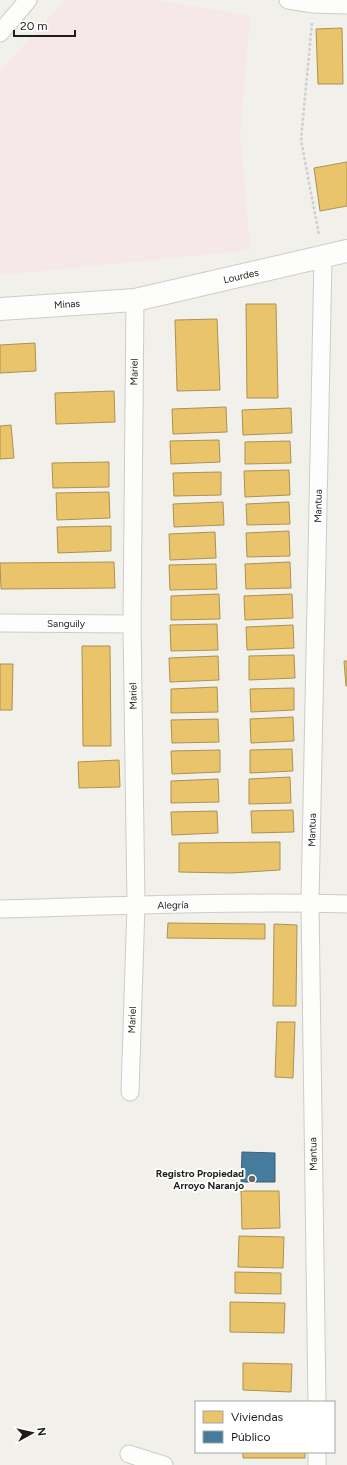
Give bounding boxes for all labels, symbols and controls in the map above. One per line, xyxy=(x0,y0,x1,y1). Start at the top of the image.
scale bar xyxy=(14,12,75,38)
text: 20 m xyxy=(20,19,48,33)
street label: Lourdes xyxy=(222,266,260,286)
street label: Minas xyxy=(54,297,81,311)
street label: Mariel xyxy=(127,358,141,386)
street label: Mantua xyxy=(311,489,325,523)
street label: Sanguily xyxy=(47,617,86,630)
street label: Mariel xyxy=(126,682,140,710)
street label: Mantua xyxy=(305,813,319,847)
street label: Alegría xyxy=(157,898,189,912)
street label: Mariel xyxy=(125,1006,139,1034)
street label: Mantua xyxy=(306,1137,320,1171)
place label: Registro Propiedad Arroyo Naranjo xyxy=(156,1167,244,1192)
marker: Registro Propiedad Arroyo Naranjo xyxy=(247,1174,257,1184)
legend xyxy=(195,1401,335,1453)
text: Viviendas xyxy=(231,1410,284,1424)
north arrow xyxy=(12,1413,52,1453)
text: N xyxy=(34,1427,48,1437)
text: Público xyxy=(231,1430,271,1444)

